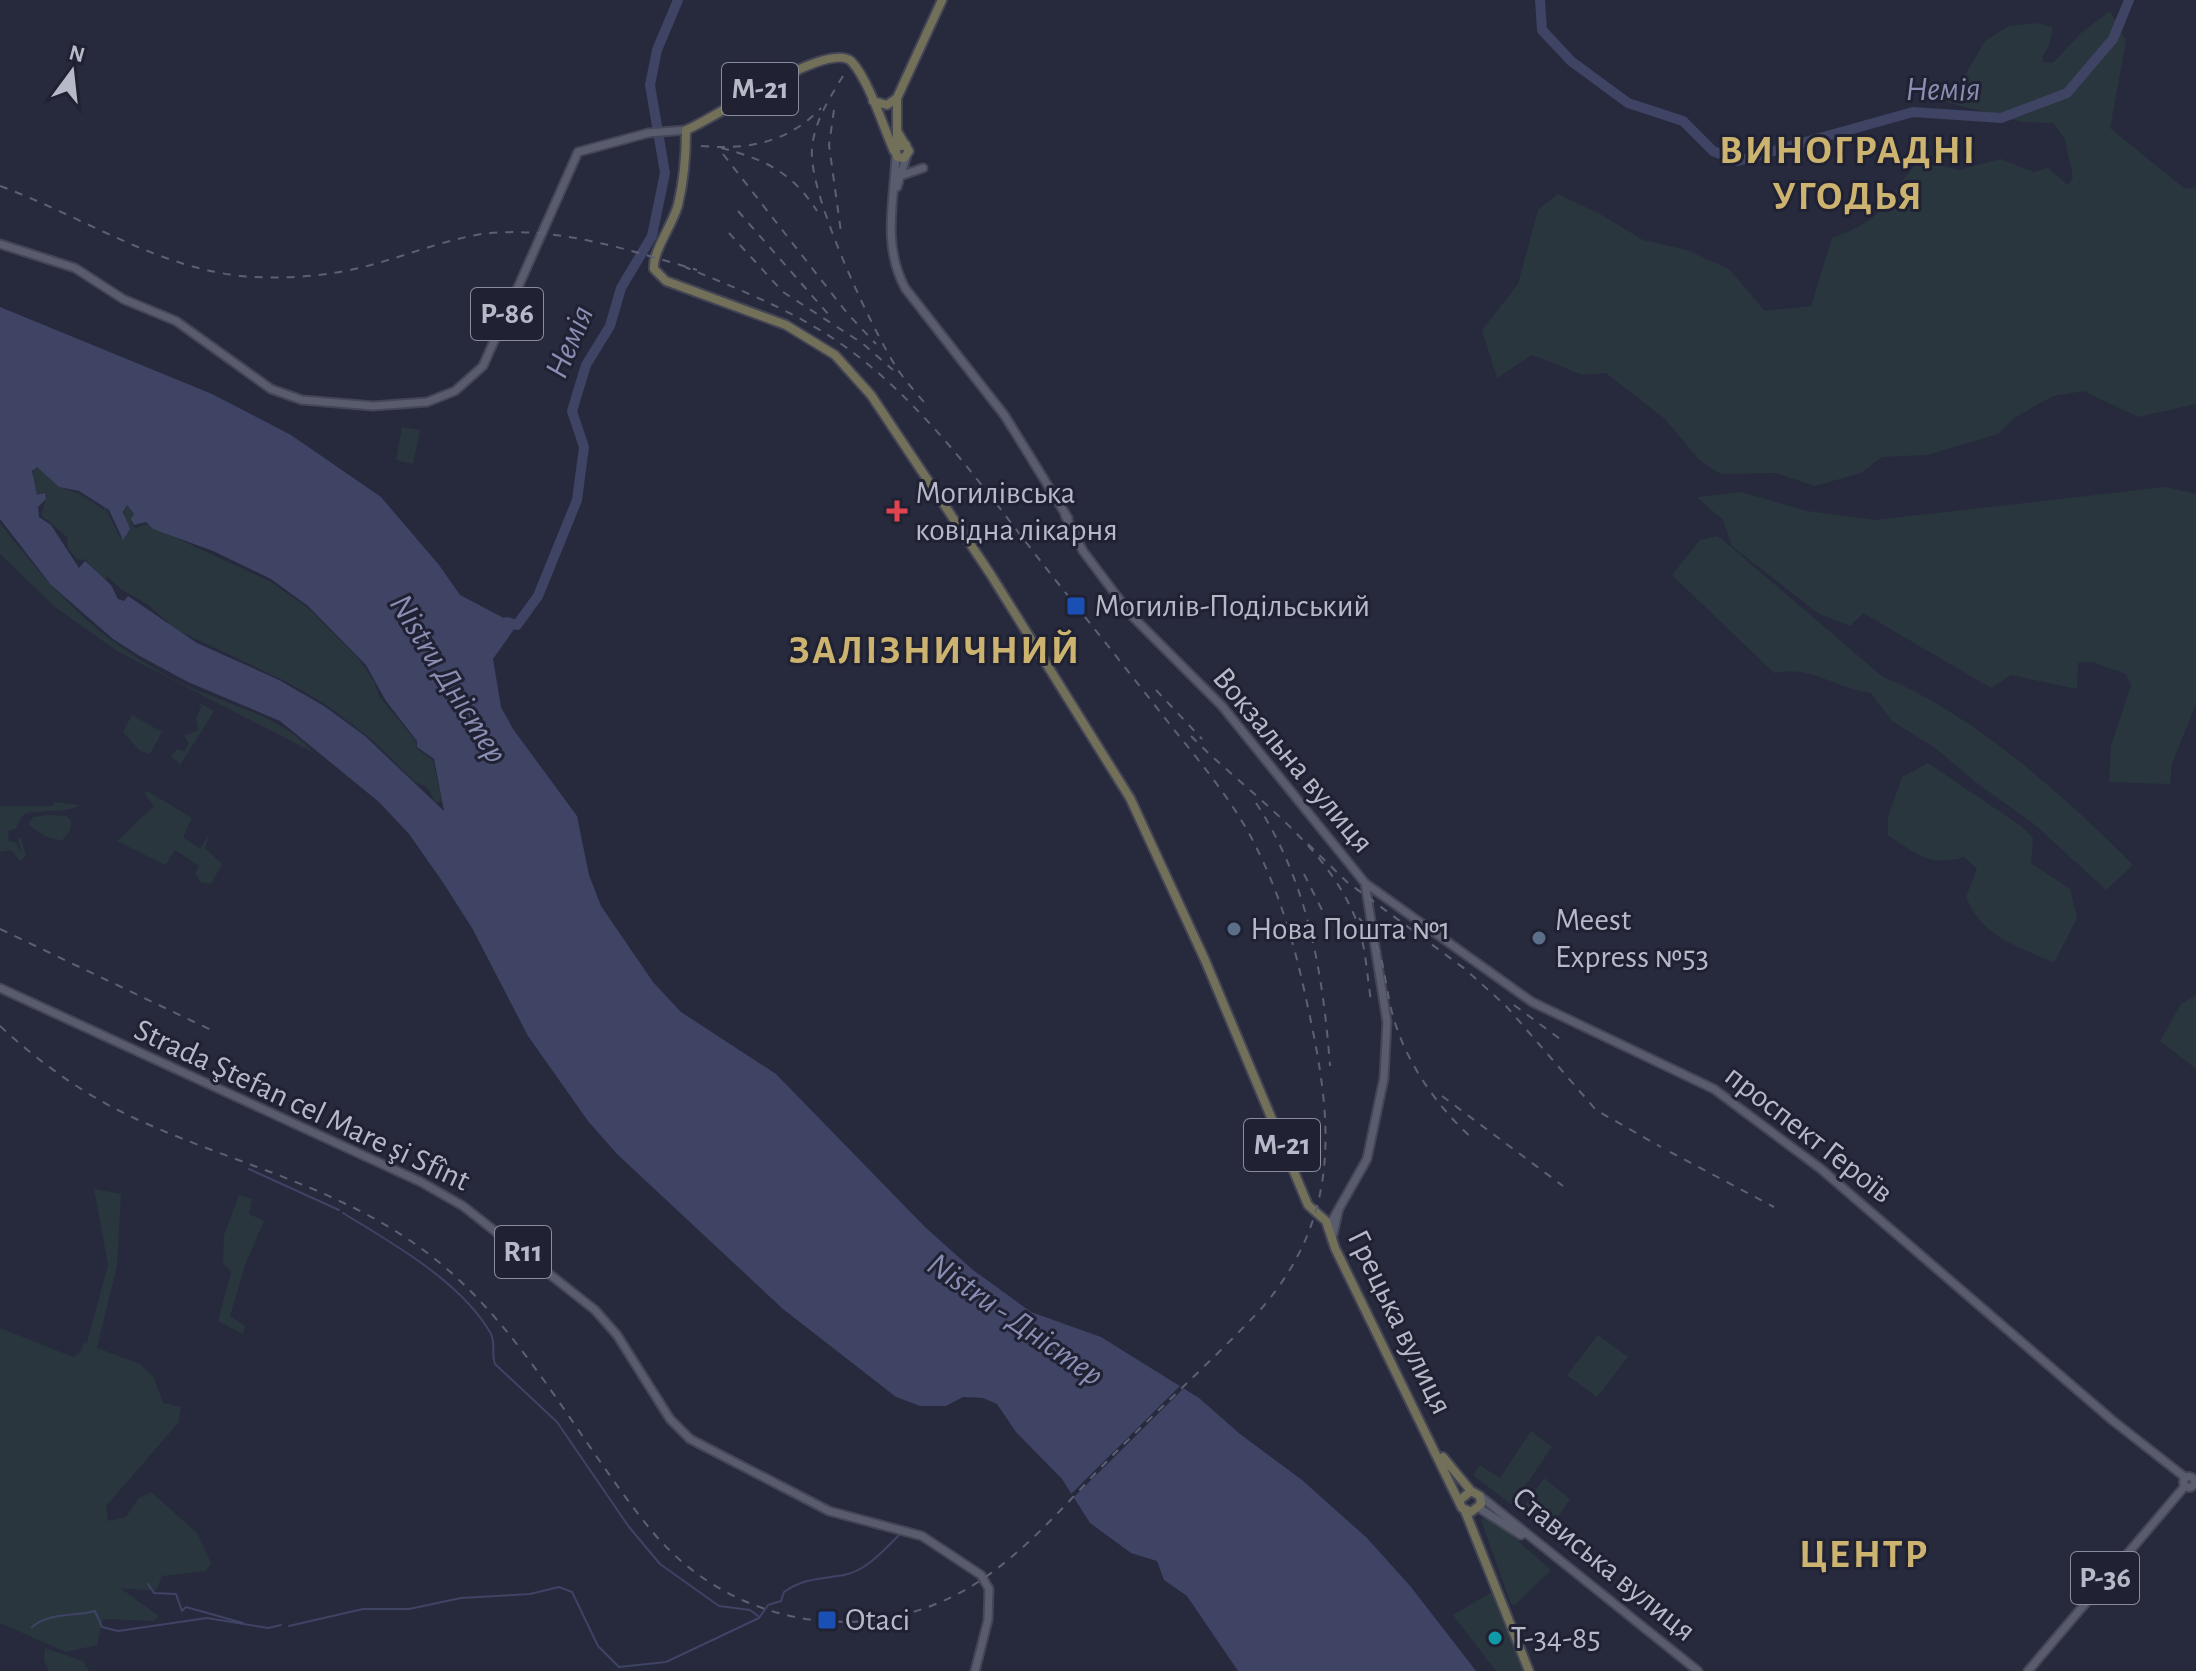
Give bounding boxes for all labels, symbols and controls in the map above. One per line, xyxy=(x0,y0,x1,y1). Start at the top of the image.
north arrow xyxy=(32,32,112,112)
text: N xyxy=(67,41,87,66)
road number: М-21 xyxy=(722,63,798,115)
water label: Немія xyxy=(1905,73,1981,107)
district label: ВИНОГРАДНІ УГОДЬЯ xyxy=(1719,131,1977,217)
road number: Р-86 xyxy=(471,288,543,340)
water label: Немія xyxy=(540,301,600,383)
place label: Могилівська ковідна лікарня xyxy=(915,477,1118,546)
marker: Могилівська ковідна лікарня xyxy=(886,500,908,522)
water label: Nistru Дністер xyxy=(383,589,513,769)
place label: Могилів-Подільський xyxy=(1094,590,1370,622)
marker: Могилів-Подільський xyxy=(1065,595,1087,617)
district label: ЗАЛІЗНИЧНИЙ xyxy=(789,629,1081,671)
street label: Вокзальна вулиця xyxy=(1207,661,1379,859)
place label: Meest Express №53 xyxy=(1555,904,1709,973)
place label: Нова Пошта №1 xyxy=(1250,913,1450,945)
marker: Нова Пошта №1 xyxy=(1225,920,1243,938)
marker: Meest Express №53 xyxy=(1530,929,1548,947)
street label: Strada Ştefan cel Mare şi Sfînt xyxy=(129,1013,475,1197)
street label: проспект Героїв xyxy=(1719,1059,1899,1209)
road number: М-21 xyxy=(1244,1119,1320,1171)
street label: Грецька вулиця xyxy=(1342,1225,1458,1419)
road number: R11 xyxy=(495,1226,551,1278)
water label: Nistru - Дністер xyxy=(921,1247,1109,1393)
street label: Стависька вулиця xyxy=(1506,1481,1702,1647)
district label: ЦЕНТР xyxy=(1799,1535,1929,1575)
road number: Р-36 xyxy=(2071,1552,2139,1604)
place label: Otaci xyxy=(845,1604,910,1636)
marker: Otaci xyxy=(816,1609,838,1631)
place label: Т-34-85 xyxy=(1511,1622,1601,1654)
marker: Т-34-85 xyxy=(1486,1629,1504,1647)

